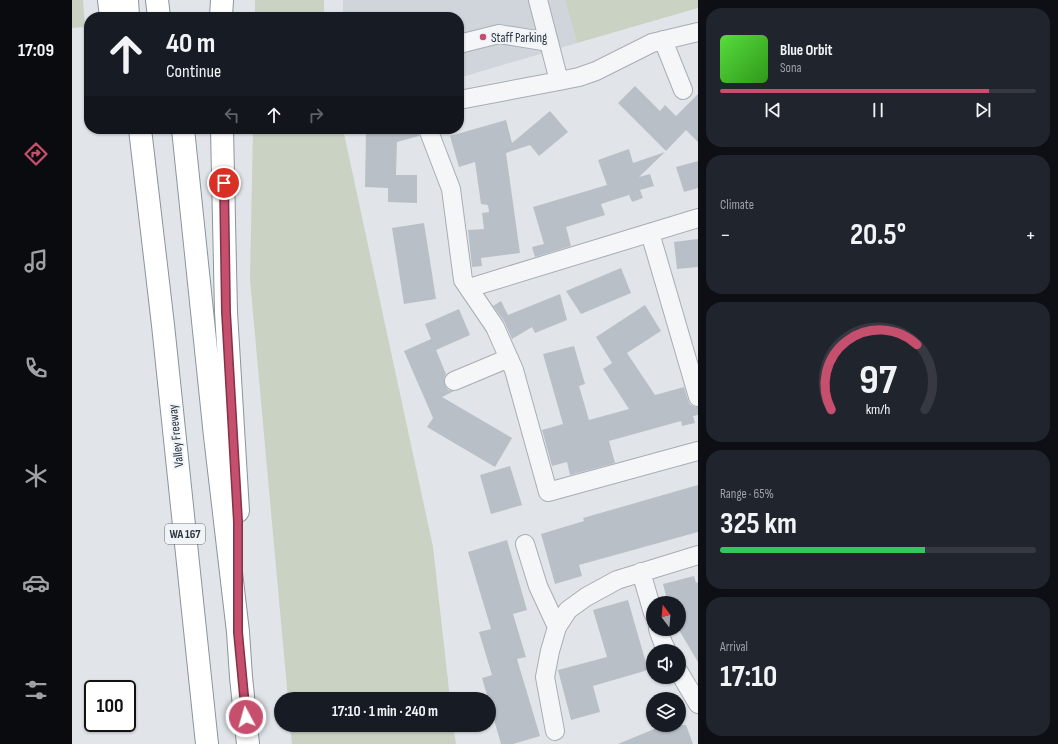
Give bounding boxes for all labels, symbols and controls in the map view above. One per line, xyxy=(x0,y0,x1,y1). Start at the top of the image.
text: 40 m xyxy=(166,27,215,60)
icon: ahead xyxy=(100,28,152,80)
place label: Staff Parking xyxy=(491,30,547,46)
marker: Staff Parking xyxy=(478,32,488,42)
text: 17:09 xyxy=(18,40,54,61)
text: Blue Orbit xyxy=(780,41,832,60)
text: Sona xyxy=(780,60,802,76)
text: Continue xyxy=(166,61,221,82)
icon: previous xyxy=(762,99,784,121)
icon: pause xyxy=(867,99,889,121)
icon: next xyxy=(972,99,994,121)
icon: left xyxy=(221,104,243,126)
icon: ahead xyxy=(263,104,285,126)
icon: right xyxy=(305,104,327,126)
icon: directions xyxy=(22,140,50,168)
pin xyxy=(207,166,241,200)
icon: arrive xyxy=(213,172,235,194)
text: Climate xyxy=(720,197,754,213)
text: 20.5° xyxy=(850,217,906,253)
text: − xyxy=(720,222,731,249)
text: + xyxy=(1025,222,1036,249)
icon: music xyxy=(22,247,50,275)
icon: phone xyxy=(22,354,50,382)
text: 97 xyxy=(859,356,898,405)
text: km/h xyxy=(866,401,890,418)
street label: Valley Freeway xyxy=(165,404,187,468)
icon: climate xyxy=(22,462,50,490)
text: Range · 65% xyxy=(720,486,774,502)
text: 325 km xyxy=(720,506,797,542)
road number: WA 167 xyxy=(165,524,205,544)
icon: car xyxy=(22,569,50,597)
north arrow xyxy=(646,596,686,636)
map controls xyxy=(646,596,686,732)
text: Arrival xyxy=(720,639,748,655)
button: sound xyxy=(646,644,686,684)
text: 17:10 xyxy=(720,659,777,695)
icon: filters xyxy=(22,676,50,704)
speed limit sign: 100 xyxy=(84,680,136,732)
button: layers xyxy=(646,692,686,732)
position arrow xyxy=(225,696,267,738)
text: 17:10 · 1 min · 240 m xyxy=(332,702,438,721)

